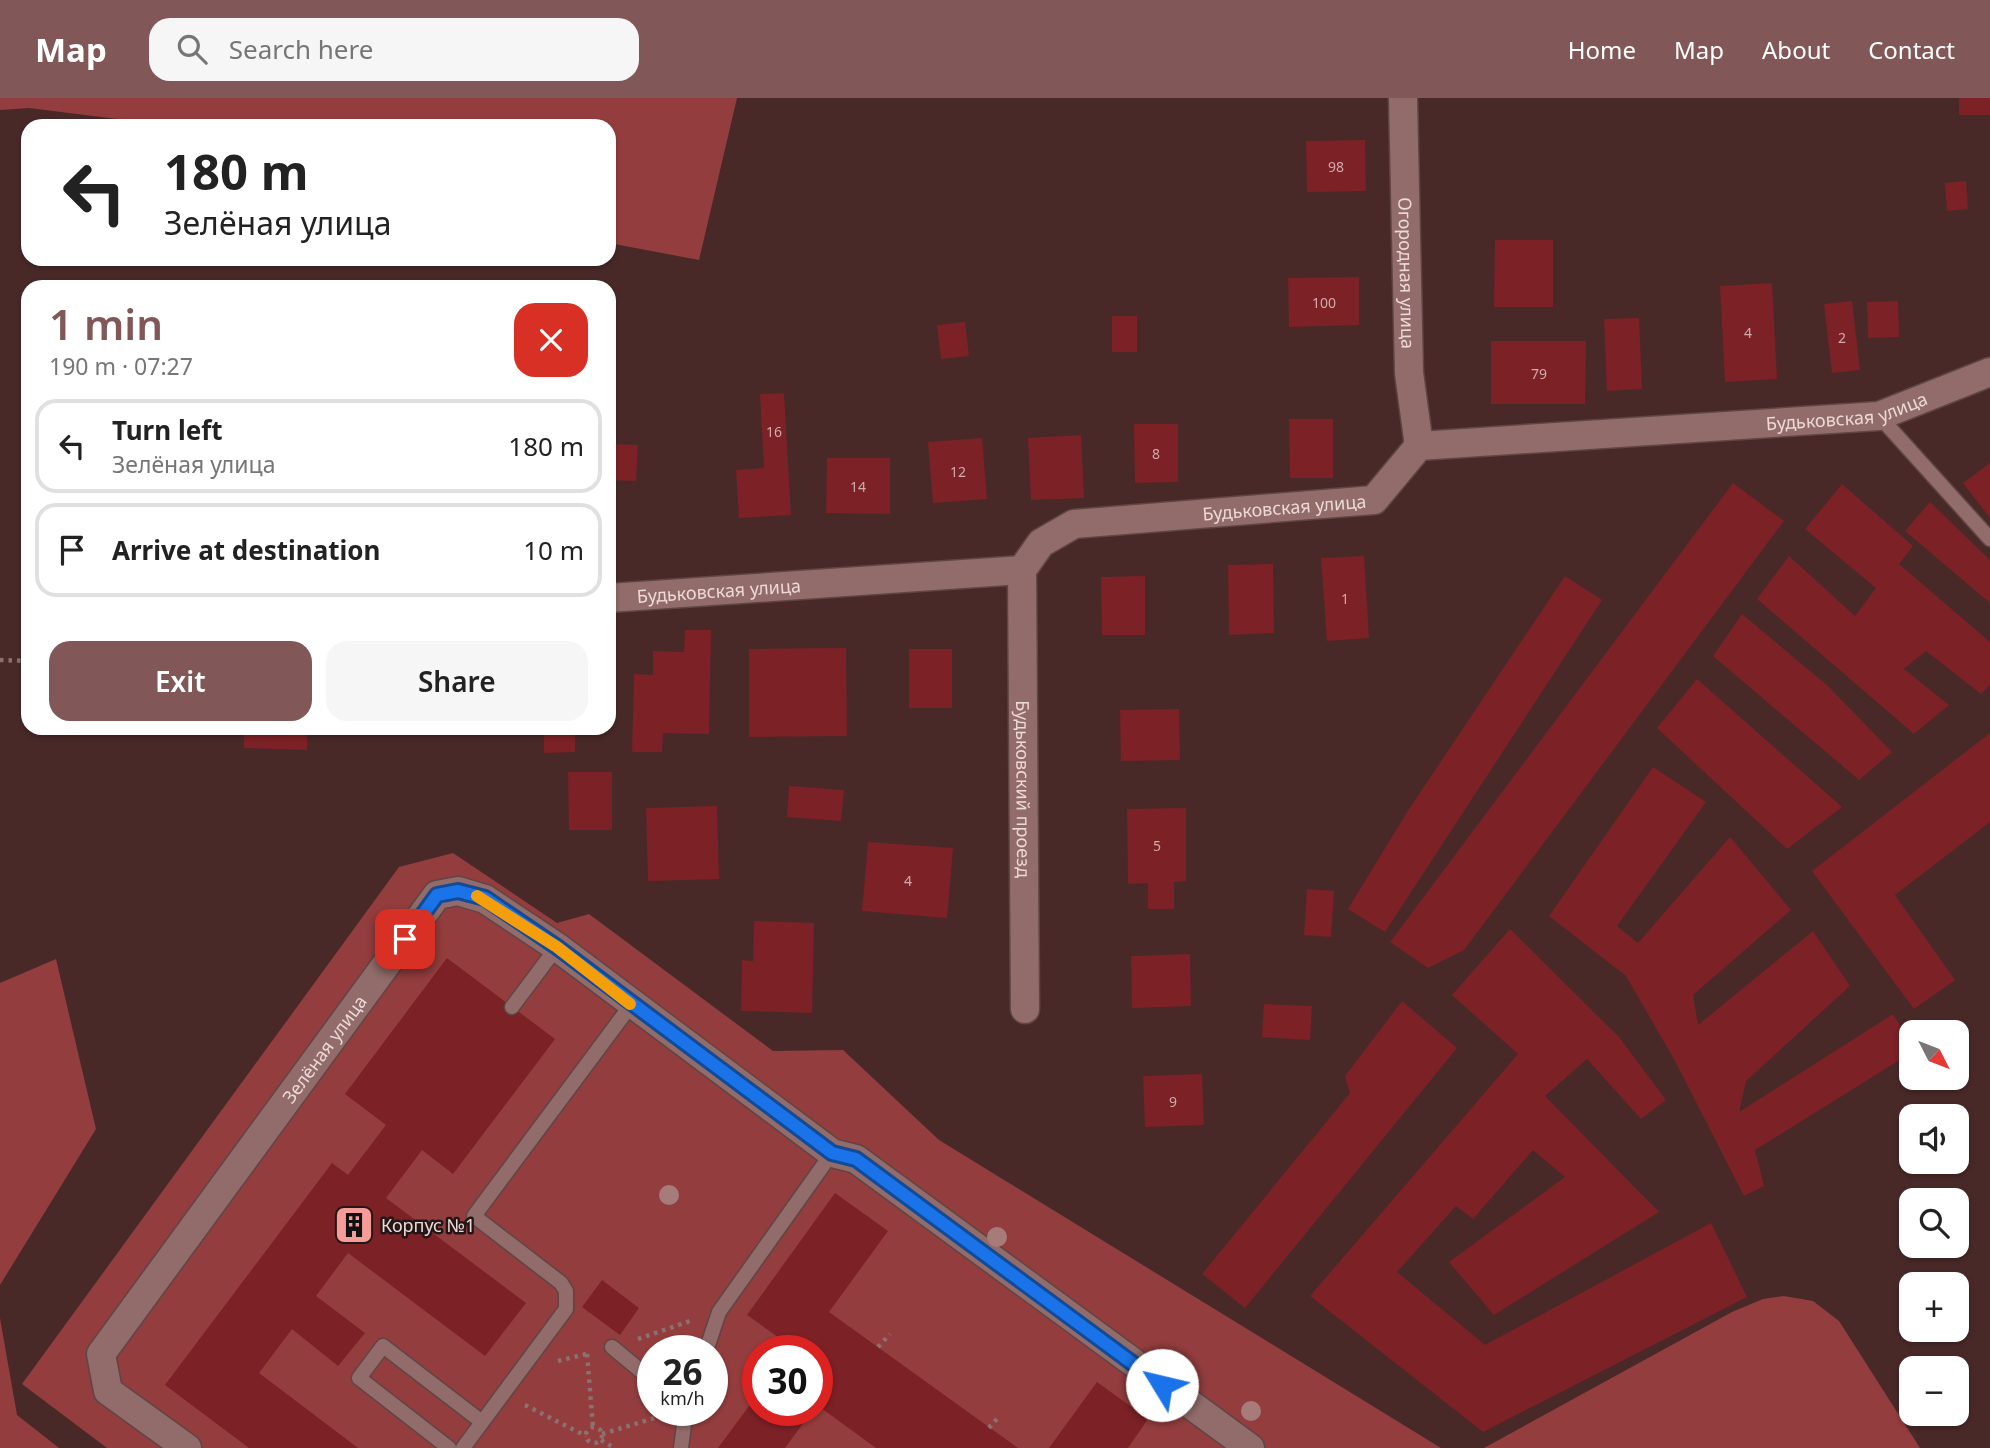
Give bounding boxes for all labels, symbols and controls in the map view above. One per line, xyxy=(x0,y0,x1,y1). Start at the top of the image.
search box xyxy=(149,18,639,81)
text: Map xyxy=(35,27,107,72)
icon: search xyxy=(173,30,211,68)
text: Search here xyxy=(229,31,373,67)
text: Home xyxy=(1568,33,1636,66)
text: Map xyxy=(1674,33,1724,66)
text: About xyxy=(1762,33,1830,66)
text: Contact xyxy=(1868,33,1955,66)
text: 180 m xyxy=(164,138,309,204)
icon: left xyxy=(49,147,140,238)
house number: 98 xyxy=(1328,157,1344,176)
street label: Огородная улица xyxy=(1393,197,1420,349)
text: Зелёная улица xyxy=(164,201,391,244)
house number: 100 xyxy=(1312,293,1336,312)
text: 1 min xyxy=(49,295,163,352)
button: close xyxy=(514,303,588,377)
house number: 4 xyxy=(1744,323,1752,342)
house number: 2 xyxy=(1838,328,1846,347)
text: 190 m · 07:27 xyxy=(49,350,193,382)
house number: 79 xyxy=(1531,364,1547,383)
street label: Будьковская улица xyxy=(1765,386,1931,435)
text: Turn left xyxy=(112,412,223,448)
house number: 16 xyxy=(766,422,782,441)
icon: left xyxy=(53,427,91,465)
text: 180 m xyxy=(508,428,584,464)
house number: 8 xyxy=(1152,444,1160,463)
text: Зелёная улица xyxy=(112,448,275,480)
house number: 12 xyxy=(950,462,966,481)
house number: 14 xyxy=(850,477,866,496)
street label: Будьковская улица xyxy=(1201,489,1367,526)
icon: arrive xyxy=(53,531,91,569)
text: Arrive at destination xyxy=(112,532,381,568)
text: 10 m xyxy=(523,532,584,568)
street label: Будьковская улица xyxy=(636,573,801,608)
house number: 1 xyxy=(1341,589,1349,608)
button: Exit xyxy=(49,641,312,721)
button: Share xyxy=(326,641,588,721)
street label: Будьковский проезд xyxy=(1011,700,1036,878)
house number: 5 xyxy=(1153,836,1161,855)
house number: 4 xyxy=(904,871,912,890)
pin xyxy=(375,909,435,969)
icon: arrive xyxy=(386,920,424,958)
street label: Зелёная улица xyxy=(277,990,372,1108)
north arrow xyxy=(1899,1020,1969,1090)
map controls xyxy=(1899,1020,1969,1426)
house number: 9 xyxy=(1169,1092,1177,1111)
button: sound xyxy=(1899,1104,1969,1174)
button: search xyxy=(1899,1188,1969,1258)
building icon: Корпус №1 xyxy=(333,1204,375,1246)
place label: Корпус №1 xyxy=(381,1213,475,1237)
button: + xyxy=(1899,1272,1969,1342)
speed limit sign: 30 xyxy=(742,1335,833,1426)
text: 26 xyxy=(662,1348,703,1395)
position arrow xyxy=(1125,1348,1199,1422)
button: − xyxy=(1899,1356,1969,1426)
text: km/h xyxy=(660,1386,705,1410)

